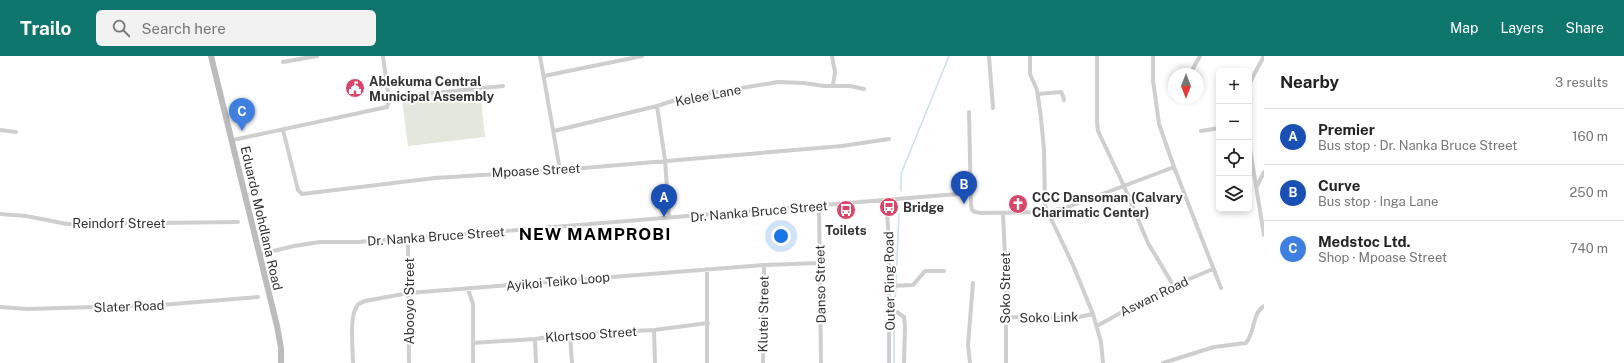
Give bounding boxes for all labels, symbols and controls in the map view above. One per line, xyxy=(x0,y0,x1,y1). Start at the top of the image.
search box xyxy=(96,10,376,46)
text: Trailo xyxy=(20,17,72,39)
icon: search xyxy=(110,17,132,39)
text: Search here xyxy=(142,20,226,37)
text: Map xyxy=(1450,20,1478,36)
text: Layers xyxy=(1500,20,1544,36)
text: Share xyxy=(1566,20,1604,36)
north arrow xyxy=(1168,68,1204,104)
map controls xyxy=(1216,68,1252,212)
button: + xyxy=(1216,68,1252,104)
text: Nearby xyxy=(1280,72,1339,92)
place label: Ablekuma Central Municipal Assembly xyxy=(369,74,495,104)
text: 3 results xyxy=(1555,75,1608,90)
public building icon: Ablekuma Central Municipal Assembly xyxy=(344,77,366,99)
street label: Kelee Lane xyxy=(674,82,742,109)
pin: C xyxy=(229,98,255,131)
button: − xyxy=(1216,104,1252,140)
text: Premier xyxy=(1318,121,1375,138)
text: A xyxy=(1288,129,1298,144)
text: 160 m xyxy=(1572,129,1608,144)
text: Bus stop · Dr. Nanka Bruce Street xyxy=(1318,138,1517,153)
button: locate xyxy=(1216,140,1252,176)
street label: Eduardo Mohdlana Road xyxy=(238,145,285,292)
street label: Mpoase Street xyxy=(491,161,581,180)
pin: B xyxy=(951,171,977,204)
button: layers xyxy=(1216,176,1252,212)
text: Curve xyxy=(1318,177,1360,194)
pin: A xyxy=(651,184,677,217)
text: B xyxy=(1289,185,1297,200)
text: 250 m xyxy=(1570,185,1608,200)
place label: CCC Dansoman (Calvary Charimatic Center) xyxy=(1032,190,1183,220)
church icon: CCC Dansoman (Calvary Charimatic Center) xyxy=(1007,193,1029,215)
text: Bus stop · Inga Lane xyxy=(1318,194,1438,209)
bus stop icon: Bridge xyxy=(878,196,900,218)
street label: Dr. Nanka Bruce Street xyxy=(690,198,828,225)
bus stop icon: Toilets xyxy=(835,199,857,221)
place label: Bridge xyxy=(903,200,944,215)
street label: Reindorf Street xyxy=(72,216,166,231)
place label: Toilets xyxy=(825,223,867,238)
street label: Dr. Nanka Bruce Street xyxy=(367,224,505,249)
district label: NEW MAMPROBI xyxy=(519,224,671,244)
your location xyxy=(771,226,791,246)
street label: Outer Ring Road xyxy=(881,231,898,331)
text: Medstoc Ltd. xyxy=(1318,233,1411,250)
text: C xyxy=(1288,241,1298,256)
text: 740 m xyxy=(1570,241,1608,256)
street label: Danso Street xyxy=(812,245,829,323)
text: Shop · Mpoase Street xyxy=(1318,250,1447,265)
street label: Soko Street xyxy=(998,252,1013,324)
street label: Abooyo Street xyxy=(402,258,417,344)
street label: Ayikoi Teiko Loop xyxy=(506,269,611,294)
street label: Aswan Road xyxy=(1118,273,1191,319)
street label: Klutei Street xyxy=(755,276,772,353)
street label: Slater Road xyxy=(93,298,165,315)
street label: Soko Link xyxy=(1019,309,1079,326)
street label: Klortsoo Street xyxy=(545,324,637,345)

